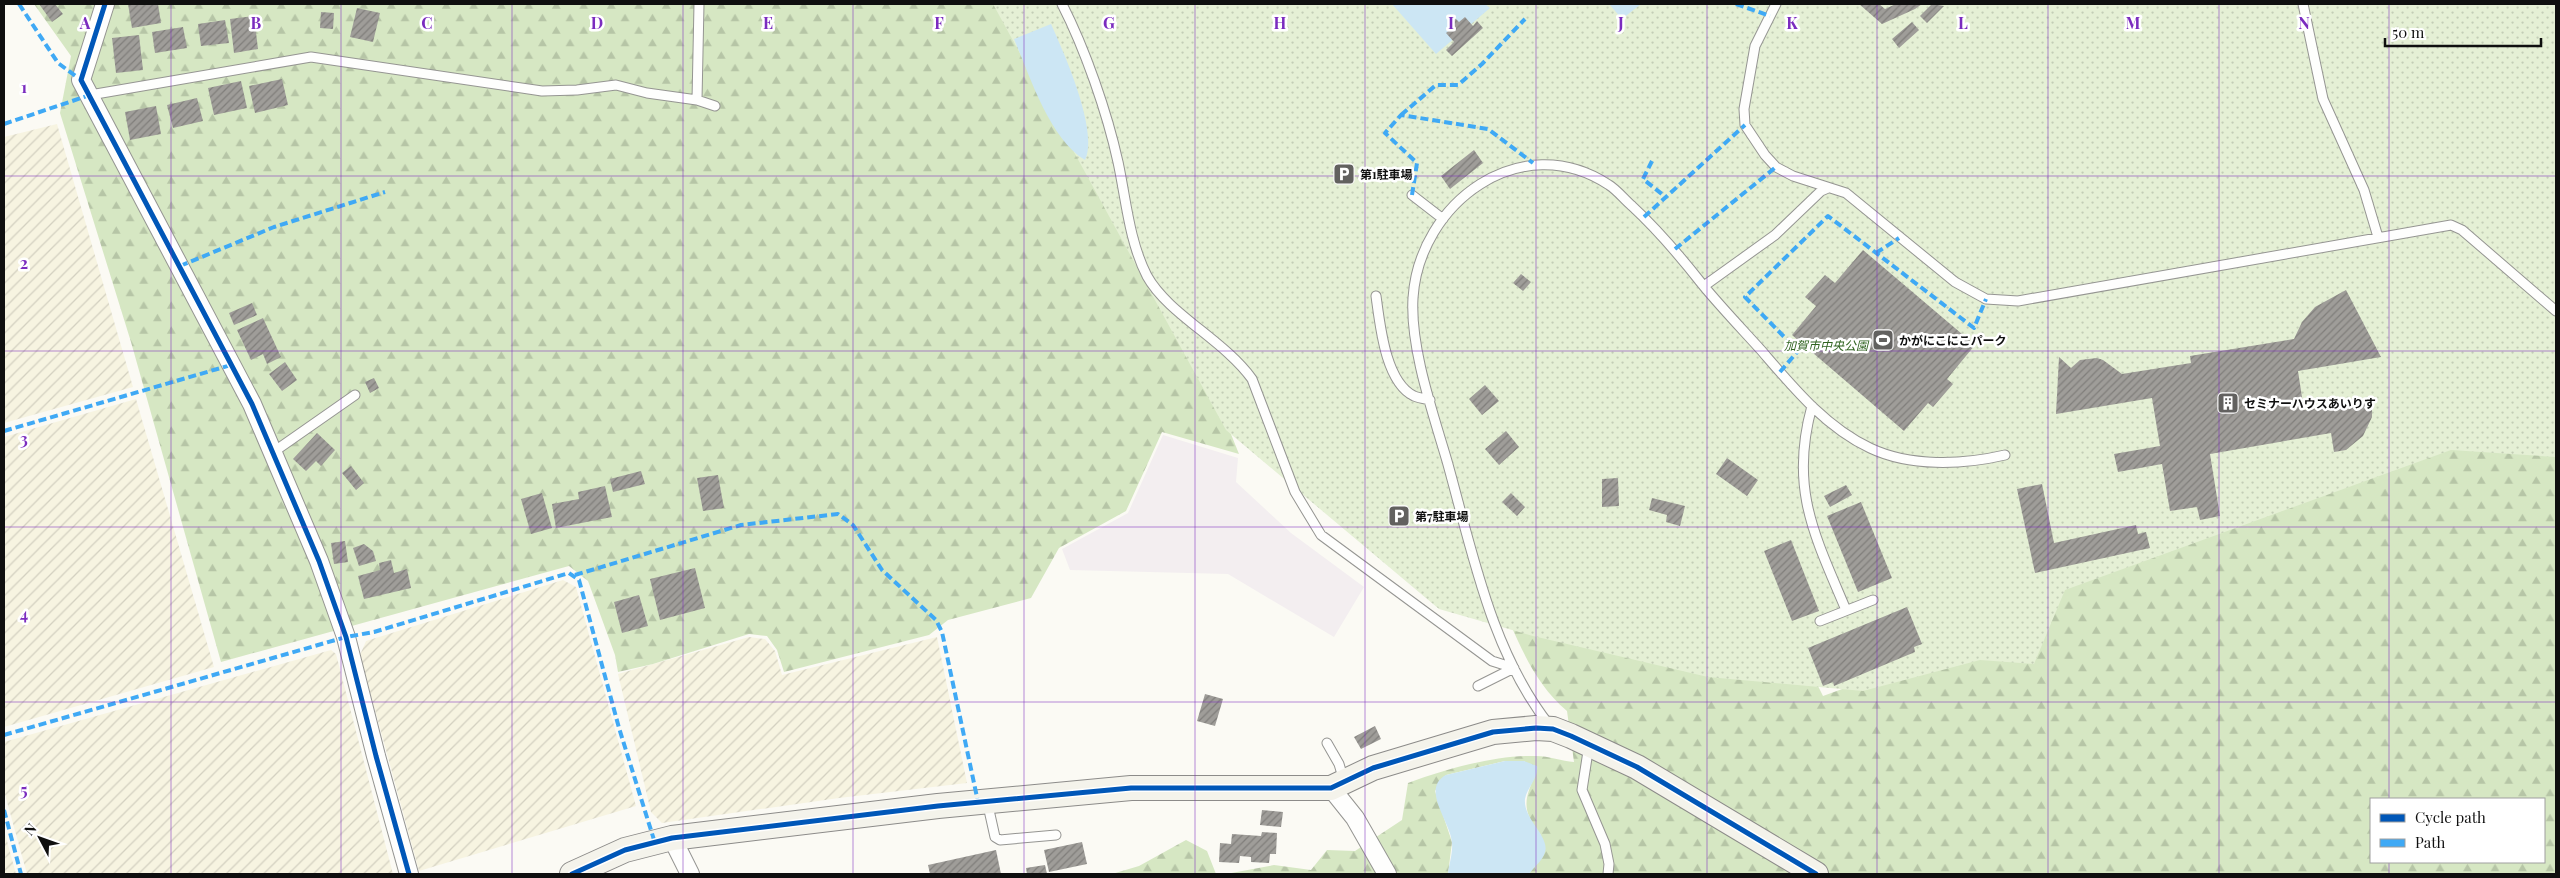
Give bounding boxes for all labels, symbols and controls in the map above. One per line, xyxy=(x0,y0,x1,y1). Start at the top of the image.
text: A xyxy=(79,12,91,33)
text: B xyxy=(251,12,262,33)
text: C xyxy=(421,12,433,33)
text: D xyxy=(591,12,603,33)
text: E xyxy=(763,12,773,33)
text: F xyxy=(934,12,944,33)
text: G xyxy=(1103,12,1115,33)
text: H xyxy=(1274,12,1287,33)
text: I xyxy=(1448,12,1454,33)
text: J xyxy=(1617,12,1624,33)
text: K xyxy=(1786,12,1798,33)
text: L xyxy=(1958,12,1968,33)
text: M xyxy=(2126,12,2141,33)
text: N xyxy=(2298,12,2310,33)
scale bar xyxy=(2385,15,2541,47)
text: 50 m xyxy=(2392,22,2425,42)
text: 1 xyxy=(21,76,27,97)
parking icon: 第1駐車場 xyxy=(1332,162,1356,186)
place label: 第1駐車場 xyxy=(1360,166,1413,182)
text: 2 xyxy=(20,252,28,273)
sports icon: かがにこにこパーク xyxy=(1871,328,1895,352)
place label: かがにこにこパーク xyxy=(1899,332,2007,348)
park label: 加賀市中央公園 xyxy=(1784,337,1870,353)
building icon: セミナーハウスあいりす xyxy=(2216,391,2240,415)
place label: セミナーハウスあいりす xyxy=(2244,395,2376,411)
text: 3 xyxy=(20,428,28,449)
parking icon: 第7駐車場 xyxy=(1387,504,1411,528)
place label: 第7駐車場 xyxy=(1415,508,1468,524)
text: 4 xyxy=(20,603,28,624)
text: 5 xyxy=(20,779,28,800)
legend xyxy=(2370,798,2545,863)
text: Cycle path xyxy=(2415,807,2486,827)
north arrow xyxy=(15,813,65,863)
text: N xyxy=(19,819,40,839)
text: Path xyxy=(2415,832,2445,852)

